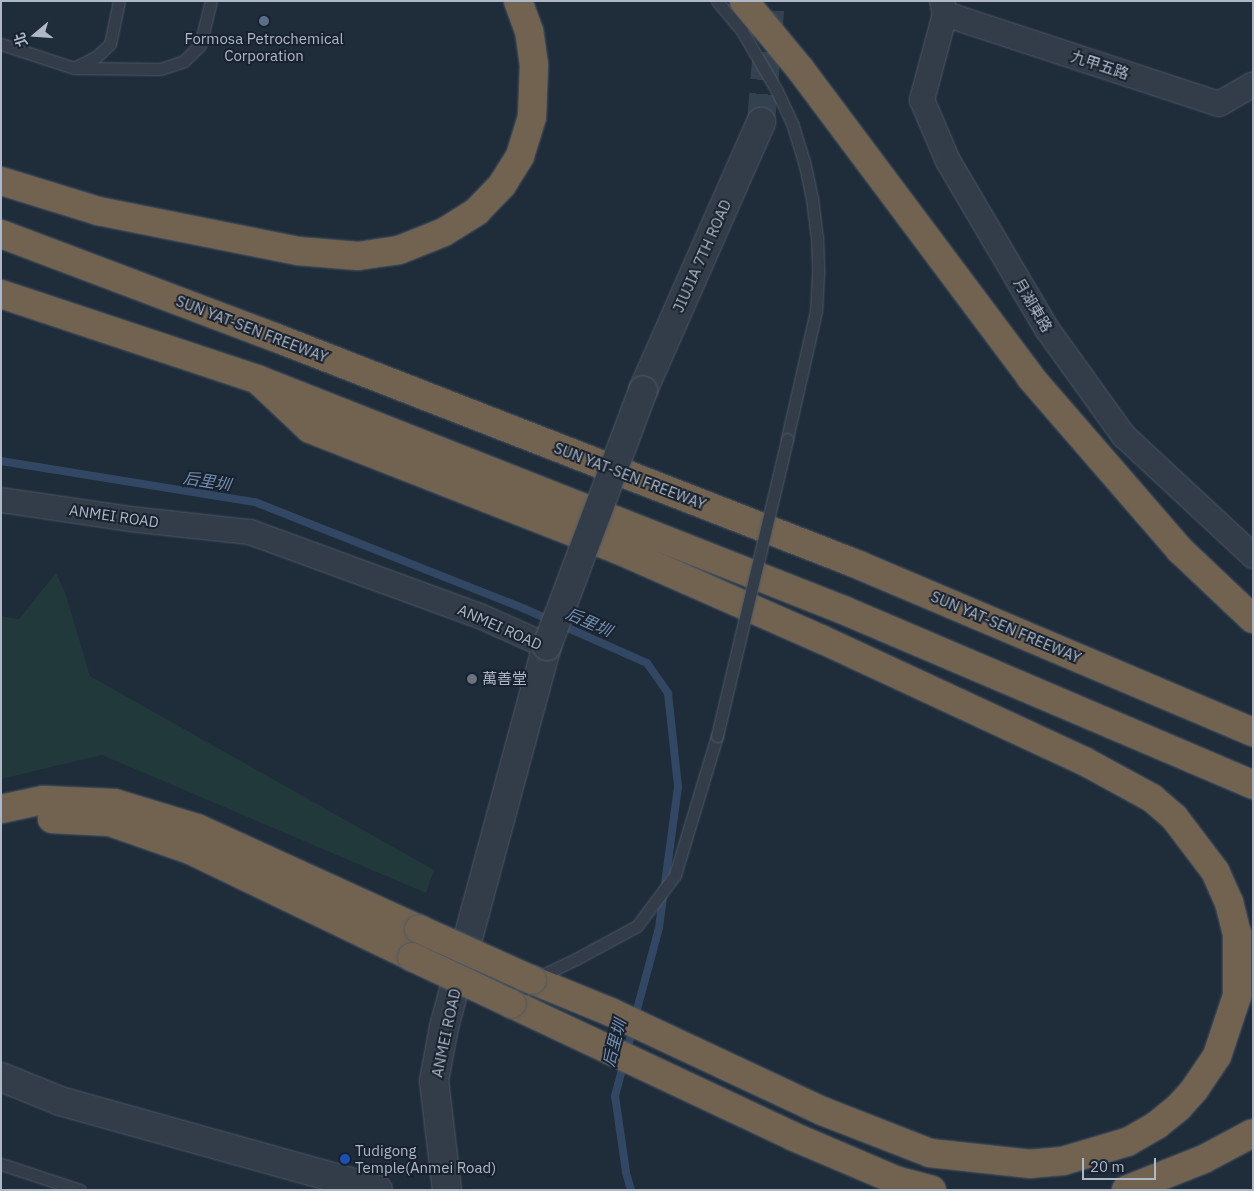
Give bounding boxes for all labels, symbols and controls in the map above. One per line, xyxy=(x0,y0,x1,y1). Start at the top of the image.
north arrow xyxy=(10,10,60,60)
marker: Formosa Petrochemical Corporation xyxy=(258,15,270,27)
place label: Formosa Petrochemical Corporation xyxy=(184,29,344,64)
text: 北 xyxy=(10,30,31,49)
street label: 九甲五路 xyxy=(1069,47,1131,83)
street label: JIUJIA 7TH ROAD xyxy=(669,197,735,315)
street label: 月湖東路 xyxy=(1010,275,1056,335)
street label: SUN YAT-SEN FREEWAY xyxy=(173,292,331,366)
street label: SUN YAT-SEN FREEWAY xyxy=(551,439,709,513)
water label: 后里圳 xyxy=(182,468,232,494)
street label: ANMEI ROAD xyxy=(68,501,160,531)
street label: SUN YAT-SEN FREEWAY xyxy=(928,587,1084,667)
street label: ANMEI ROAD xyxy=(455,600,545,654)
water label: 后里圳 xyxy=(563,603,615,641)
place label: 萬善堂 xyxy=(482,670,527,688)
marker: 萬善堂 xyxy=(466,673,478,685)
street label: ANMEI ROAD xyxy=(428,987,464,1079)
water label: 后里圳 xyxy=(599,1017,629,1069)
place label: Tudigong Temple(Anmei Road) xyxy=(355,1141,496,1176)
scale bar xyxy=(1084,1148,1158,1180)
marker: Tudigong Temple(Anmei Road) xyxy=(339,1153,351,1165)
text: 20 m xyxy=(1090,1157,1125,1176)

